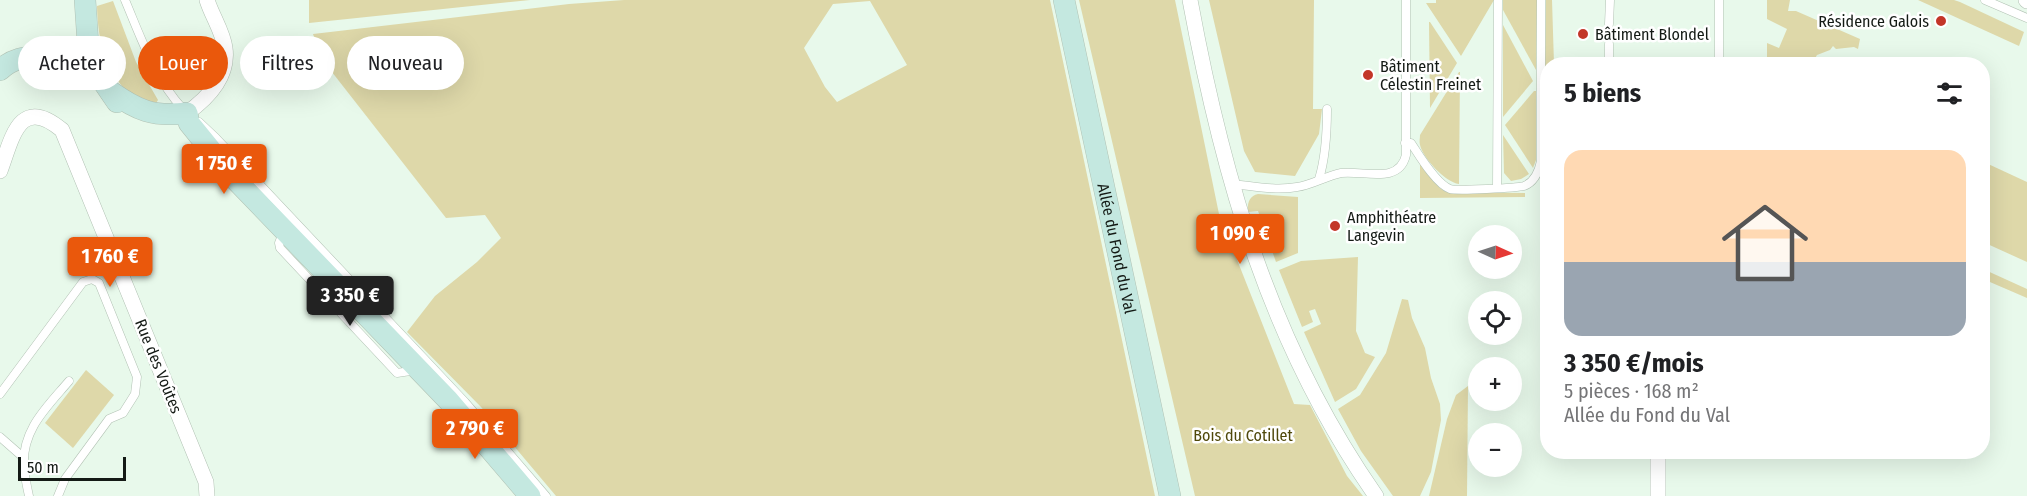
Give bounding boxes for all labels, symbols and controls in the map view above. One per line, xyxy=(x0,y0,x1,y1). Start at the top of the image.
place label: Résidence Galois xyxy=(1818,12,1929,31)
marker: Résidence Galois xyxy=(1934,14,1948,28)
place label: Bâtiment Blondel xyxy=(1595,25,1709,44)
marker: Bâtiment Blondel xyxy=(1576,27,1590,41)
chip: Acheter xyxy=(18,36,126,90)
chip: Louer xyxy=(138,36,228,90)
chip: Filtres xyxy=(240,36,335,90)
chip: Nouveau xyxy=(347,36,464,90)
place label: Bâtiment Célestin Freinet xyxy=(1380,57,1482,94)
marker: Bâtiment Célestin Freinet xyxy=(1361,68,1375,82)
icon: filters xyxy=(1933,77,1966,110)
text: 5 biens xyxy=(1564,78,1641,109)
pin: 1 750 € xyxy=(169,144,279,195)
text: 1 750 € xyxy=(196,151,252,175)
street label: Allée du Fond du Val xyxy=(1093,182,1140,315)
icon: home xyxy=(1711,189,1819,297)
place label: Amphithéatre Langevin xyxy=(1347,208,1436,245)
pin: 1 090 € xyxy=(1185,214,1295,265)
marker: Amphithéatre Langevin xyxy=(1328,219,1342,233)
text: 1 090 € xyxy=(1210,221,1270,245)
north arrow xyxy=(1468,225,1522,279)
map controls xyxy=(1468,225,1522,477)
pin: 1 760 € xyxy=(55,237,165,288)
text: 1 760 € xyxy=(81,244,139,268)
pin: 3 350 € xyxy=(295,276,405,327)
text: 3 350 € xyxy=(321,283,379,307)
button: locate xyxy=(1468,291,1522,345)
street label: Rue des Voûtes xyxy=(131,316,186,416)
text: 3 350 €/mois xyxy=(1564,348,1704,379)
button: + xyxy=(1468,357,1522,411)
text: 5 pièces · 168 m² xyxy=(1564,379,1699,403)
text: Allée du Fond du Val xyxy=(1564,403,1730,427)
pin: 2 790 € xyxy=(420,409,530,460)
text: 2 790 € xyxy=(446,416,504,440)
button: − xyxy=(1468,423,1522,477)
park label: Bois du Cotillet xyxy=(1193,426,1294,445)
scale bar xyxy=(18,454,126,482)
text: 50 m xyxy=(27,458,59,477)

